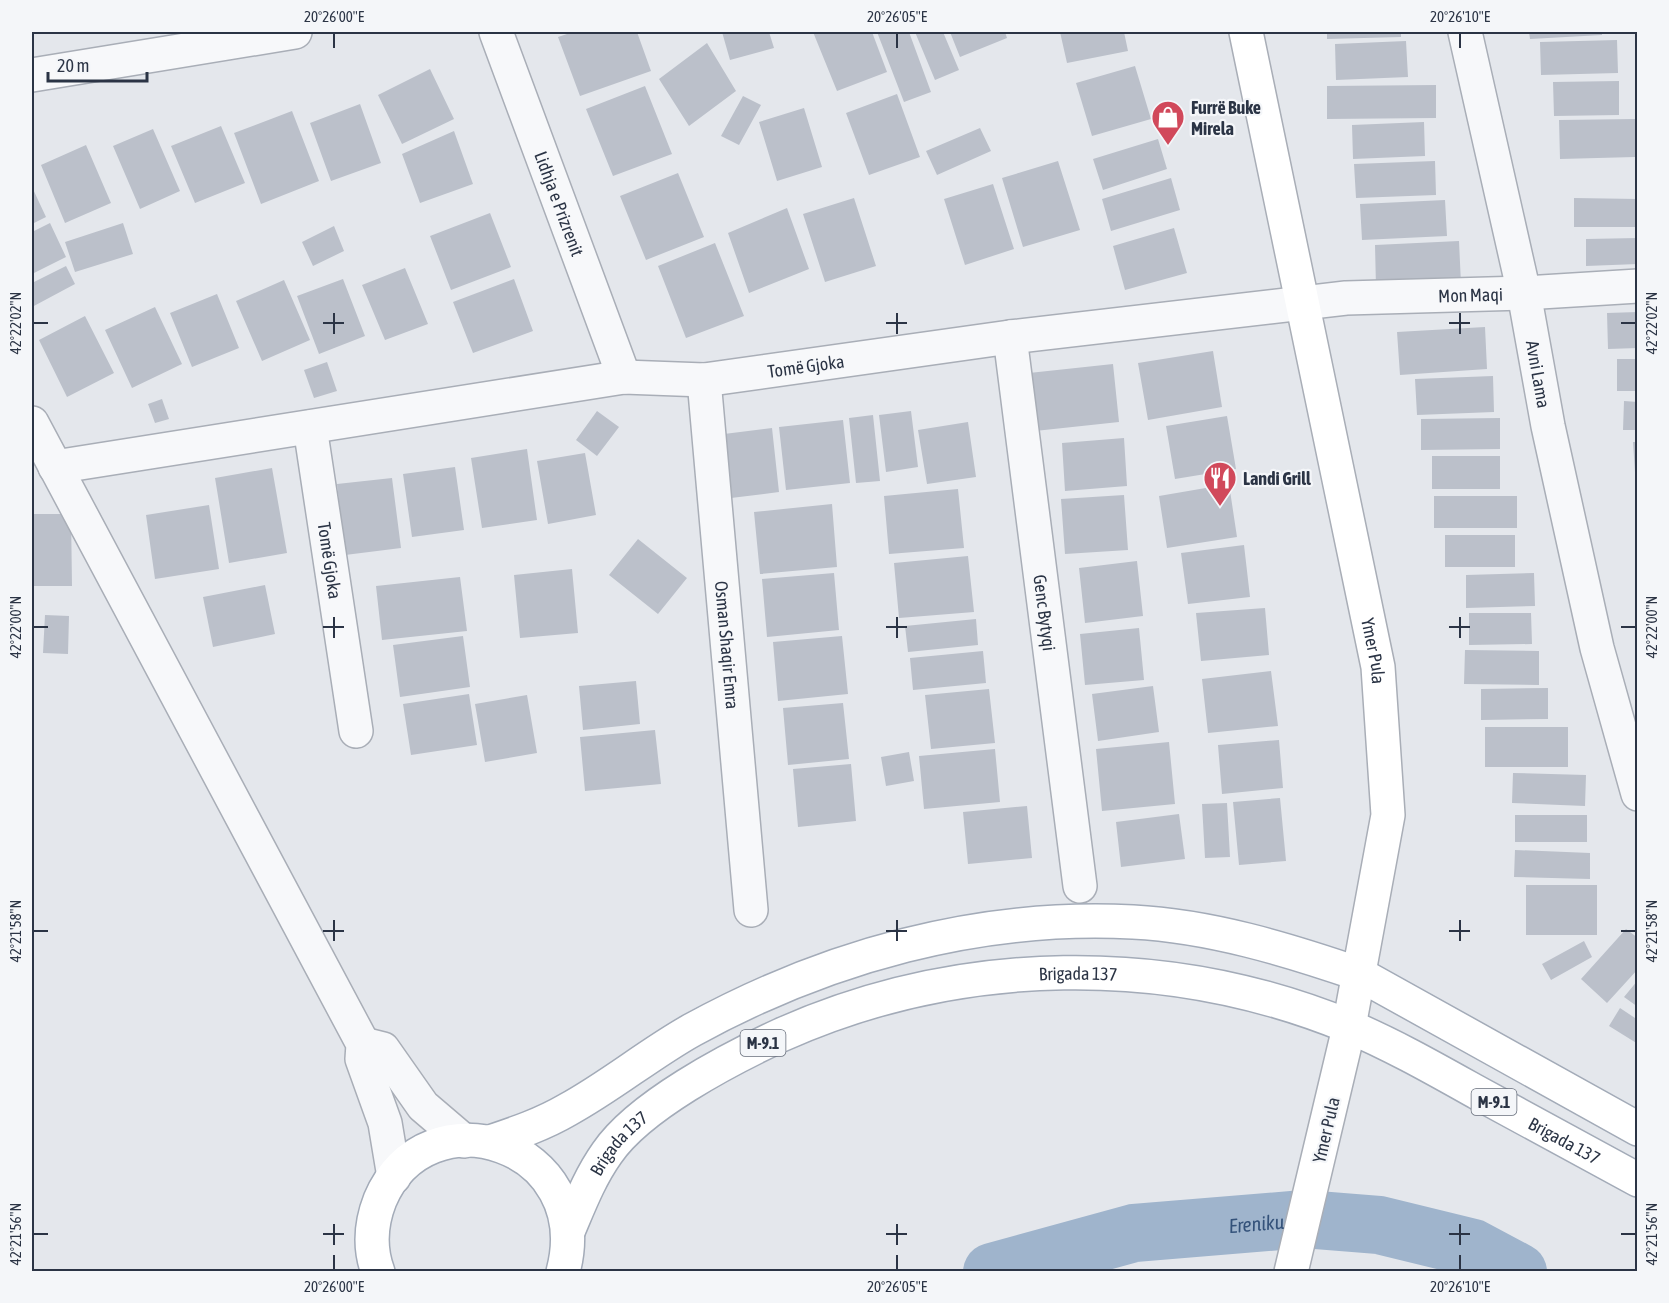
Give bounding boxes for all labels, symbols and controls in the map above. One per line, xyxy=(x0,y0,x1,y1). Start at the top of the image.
text: 20°26'00"E xyxy=(304,8,365,25)
text: 20°26'05"E xyxy=(867,8,928,25)
text: 20°26'10"E xyxy=(1430,8,1491,25)
scale bar xyxy=(48,45,147,83)
text: 20 m xyxy=(57,55,89,76)
place label: Furrë Buke Mirela xyxy=(1191,97,1261,139)
shop icon: Furrë Buke Mirela xyxy=(1150,99,1186,146)
street label: Lidhja e Prizrenit xyxy=(531,148,589,259)
street label: Mon Maqi xyxy=(1438,283,1503,306)
text: 42°22'02"N xyxy=(7,292,24,354)
text: 42°22'02"N xyxy=(1643,292,1660,354)
street label: Avni Lama xyxy=(1522,339,1555,410)
street label: Tomë Gjoka xyxy=(766,350,846,381)
restaurant icon: Landi Grill xyxy=(1202,460,1238,507)
place label: Landi Grill xyxy=(1243,468,1311,489)
street label: Tomë Gjoka xyxy=(314,521,346,600)
street label: Genc Bytyqi xyxy=(1030,573,1060,652)
street label: Osman Shaqir Emra xyxy=(711,580,744,710)
text: 42°22'00"N xyxy=(7,596,24,658)
text: 42°22'00"N xyxy=(1643,596,1660,658)
street label: Ymer Pula xyxy=(1358,616,1390,685)
text: 42°21'58"N xyxy=(7,900,24,962)
text: 42°21'58"N xyxy=(1643,900,1660,962)
street label: Brigada 137 xyxy=(1038,962,1118,984)
road number: M-9.1 xyxy=(740,1030,786,1056)
road number: M-9.1 xyxy=(1472,1089,1516,1115)
street label: Ymer Pula xyxy=(1308,1095,1344,1165)
street label: Brigada 137 xyxy=(585,1106,651,1179)
street label: Brigada 137 xyxy=(1525,1112,1604,1168)
text: 42°21'56"N xyxy=(7,1203,24,1265)
text: 42°21'56"N xyxy=(1643,1203,1660,1265)
water label: Ereniku xyxy=(1228,1209,1285,1237)
text: 20°26'00"E xyxy=(304,1278,365,1295)
text: 20°26'05"E xyxy=(867,1278,928,1295)
text: 20°26'10"E xyxy=(1430,1278,1491,1295)

